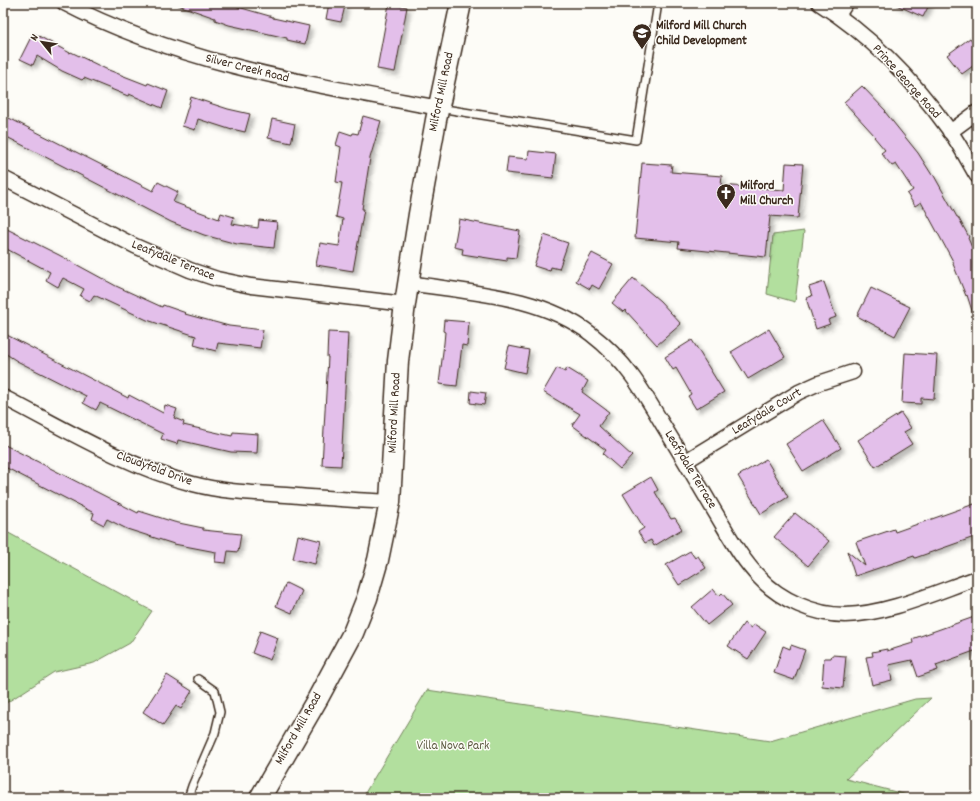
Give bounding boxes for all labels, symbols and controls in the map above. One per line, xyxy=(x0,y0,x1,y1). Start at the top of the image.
place label: Milford Mill Church Child Development xyxy=(656,17,747,51)
north arrow xyxy=(22,22,62,62)
school or university icon: Milford Mill Church Child Development xyxy=(631,22,653,50)
text: N xyxy=(27,31,44,44)
street label: Prince George Road xyxy=(867,40,945,124)
street label: Silver Creek Road xyxy=(203,49,291,89)
street label: Milford Mill Road xyxy=(424,50,460,134)
place label: Milford Mill Church xyxy=(740,177,793,211)
church icon: Milford Mill Church xyxy=(715,182,737,210)
street label: Leafydale Terrace xyxy=(128,236,218,287)
street label: Milford Mill Road xyxy=(383,372,407,454)
street label: Leafydale Court xyxy=(729,384,806,440)
street label: Leafydale Terrace xyxy=(659,427,721,513)
street label: Cloudyfold Drive xyxy=(113,446,195,492)
street label: Milford Mill Road xyxy=(271,689,327,769)
park label: Villa Nova Park xyxy=(417,737,489,756)

